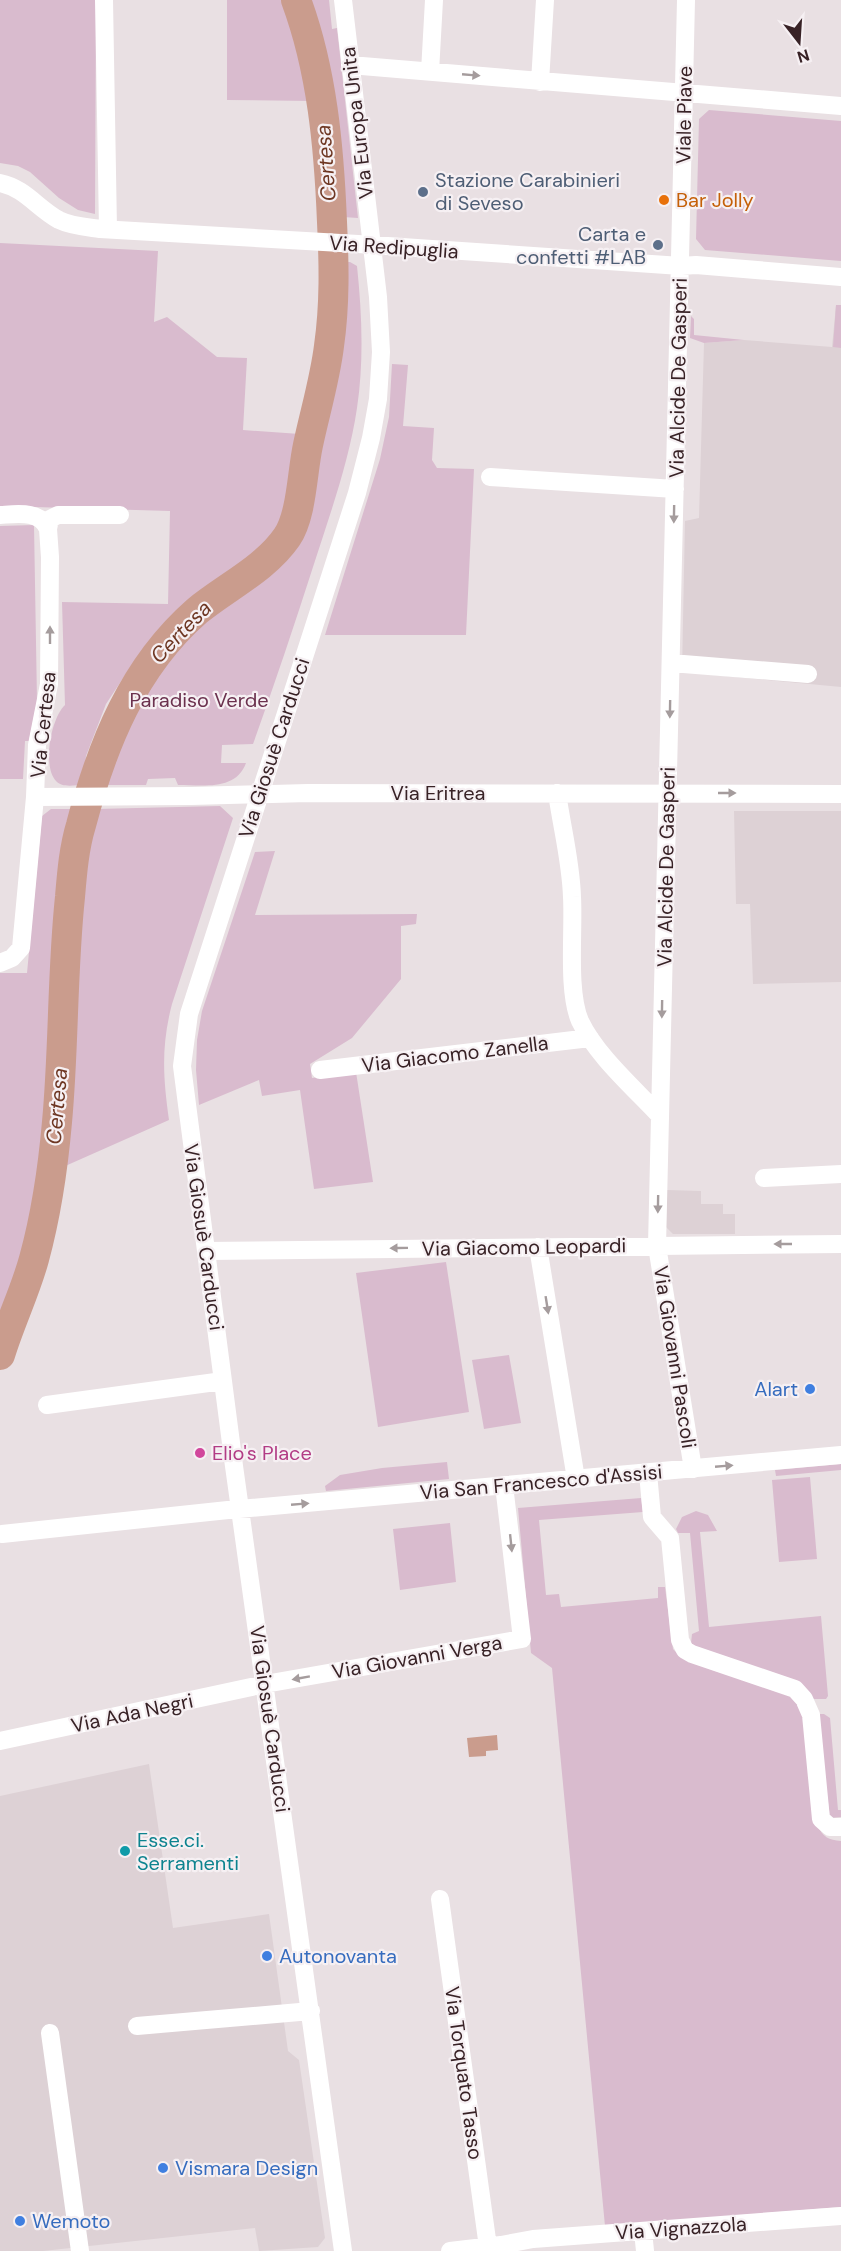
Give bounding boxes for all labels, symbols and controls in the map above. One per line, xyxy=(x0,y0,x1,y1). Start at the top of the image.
north arrow xyxy=(769,12,829,72)
text: N xyxy=(795,44,812,68)
street label: Via Europa Unita xyxy=(335,46,379,200)
street label: Viale Piave xyxy=(670,66,698,164)
one-way arrow xyxy=(462,71,481,80)
water label: Certesa xyxy=(309,124,343,202)
place label: Stazione Carabinieri di Seveso xyxy=(435,167,620,216)
marker: Stazione Carabinieri di Seveso xyxy=(416,185,430,199)
place label: Bar Jolly xyxy=(676,187,754,213)
marker: Bar Jolly xyxy=(657,193,671,207)
place label: Carta e confetti #LAB xyxy=(516,221,646,270)
street label: Via Redipuglia xyxy=(328,230,460,264)
marker: Carta e confetti #LAB xyxy=(651,238,665,252)
street label: Via Alcide De Gasperi xyxy=(663,278,693,478)
one-way arrow xyxy=(670,504,679,523)
water label: Certesa xyxy=(144,595,218,669)
one-way arrow xyxy=(45,625,55,644)
street label: Via Giosuè Carducci xyxy=(233,654,315,842)
street label: Via Certesa xyxy=(24,670,62,780)
park label: Paradiso Verde xyxy=(129,687,269,713)
one-way arrow xyxy=(665,699,675,718)
street label: Via Alcide De Gasperi xyxy=(651,767,681,967)
street label: Via Eritrea xyxy=(391,780,485,806)
one-way arrow xyxy=(717,788,736,798)
one-way arrow xyxy=(658,999,667,1018)
street label: Via Giacomo Zanella xyxy=(360,1030,550,1078)
water label: Certesa xyxy=(40,1067,74,1145)
street label: Via Giosuè Carducci xyxy=(178,1142,230,1332)
one-way arrow xyxy=(653,1194,663,1213)
street label: Via Giacomo Leopardi xyxy=(421,1232,627,1262)
one-way arrow xyxy=(773,1239,792,1249)
one-way arrow xyxy=(389,1244,408,1253)
street label: Via Giovanni Pascoli xyxy=(648,1264,702,1450)
one-way arrow xyxy=(543,1295,552,1314)
place label: Alart xyxy=(754,1376,798,1402)
marker: Alart xyxy=(803,1382,817,1396)
place label: Elio's Place xyxy=(212,1440,312,1466)
marker: Elio's Place xyxy=(193,1446,207,1460)
street label: Via San Francesco d'Assisi xyxy=(419,1458,663,1506)
one-way arrow xyxy=(714,1461,733,1471)
one-way arrow xyxy=(290,1499,309,1509)
one-way arrow xyxy=(507,1534,516,1553)
street label: Via Giosuè Carducci xyxy=(244,1624,296,1814)
street label: Via Giovanni Verga xyxy=(330,1629,504,1685)
one-way arrow xyxy=(292,1673,311,1682)
street label: Via Ada Negri xyxy=(68,1687,196,1739)
place label: Esse.ci. Serramenti xyxy=(137,1827,239,1876)
marker: Esse.ci. Serramenti xyxy=(118,1844,132,1858)
place label: Autonovanta xyxy=(279,1943,397,1969)
marker: Autonovanta xyxy=(260,1949,274,1963)
street label: Via Torquato Tasso xyxy=(439,1985,489,2161)
place label: Vismara Design xyxy=(175,2155,318,2181)
marker: Vismara Design xyxy=(156,2161,170,2175)
place label: Wemoto xyxy=(32,2208,110,2234)
street label: Via Vignazzola xyxy=(614,2210,748,2246)
marker: Wemoto xyxy=(13,2214,27,2228)

